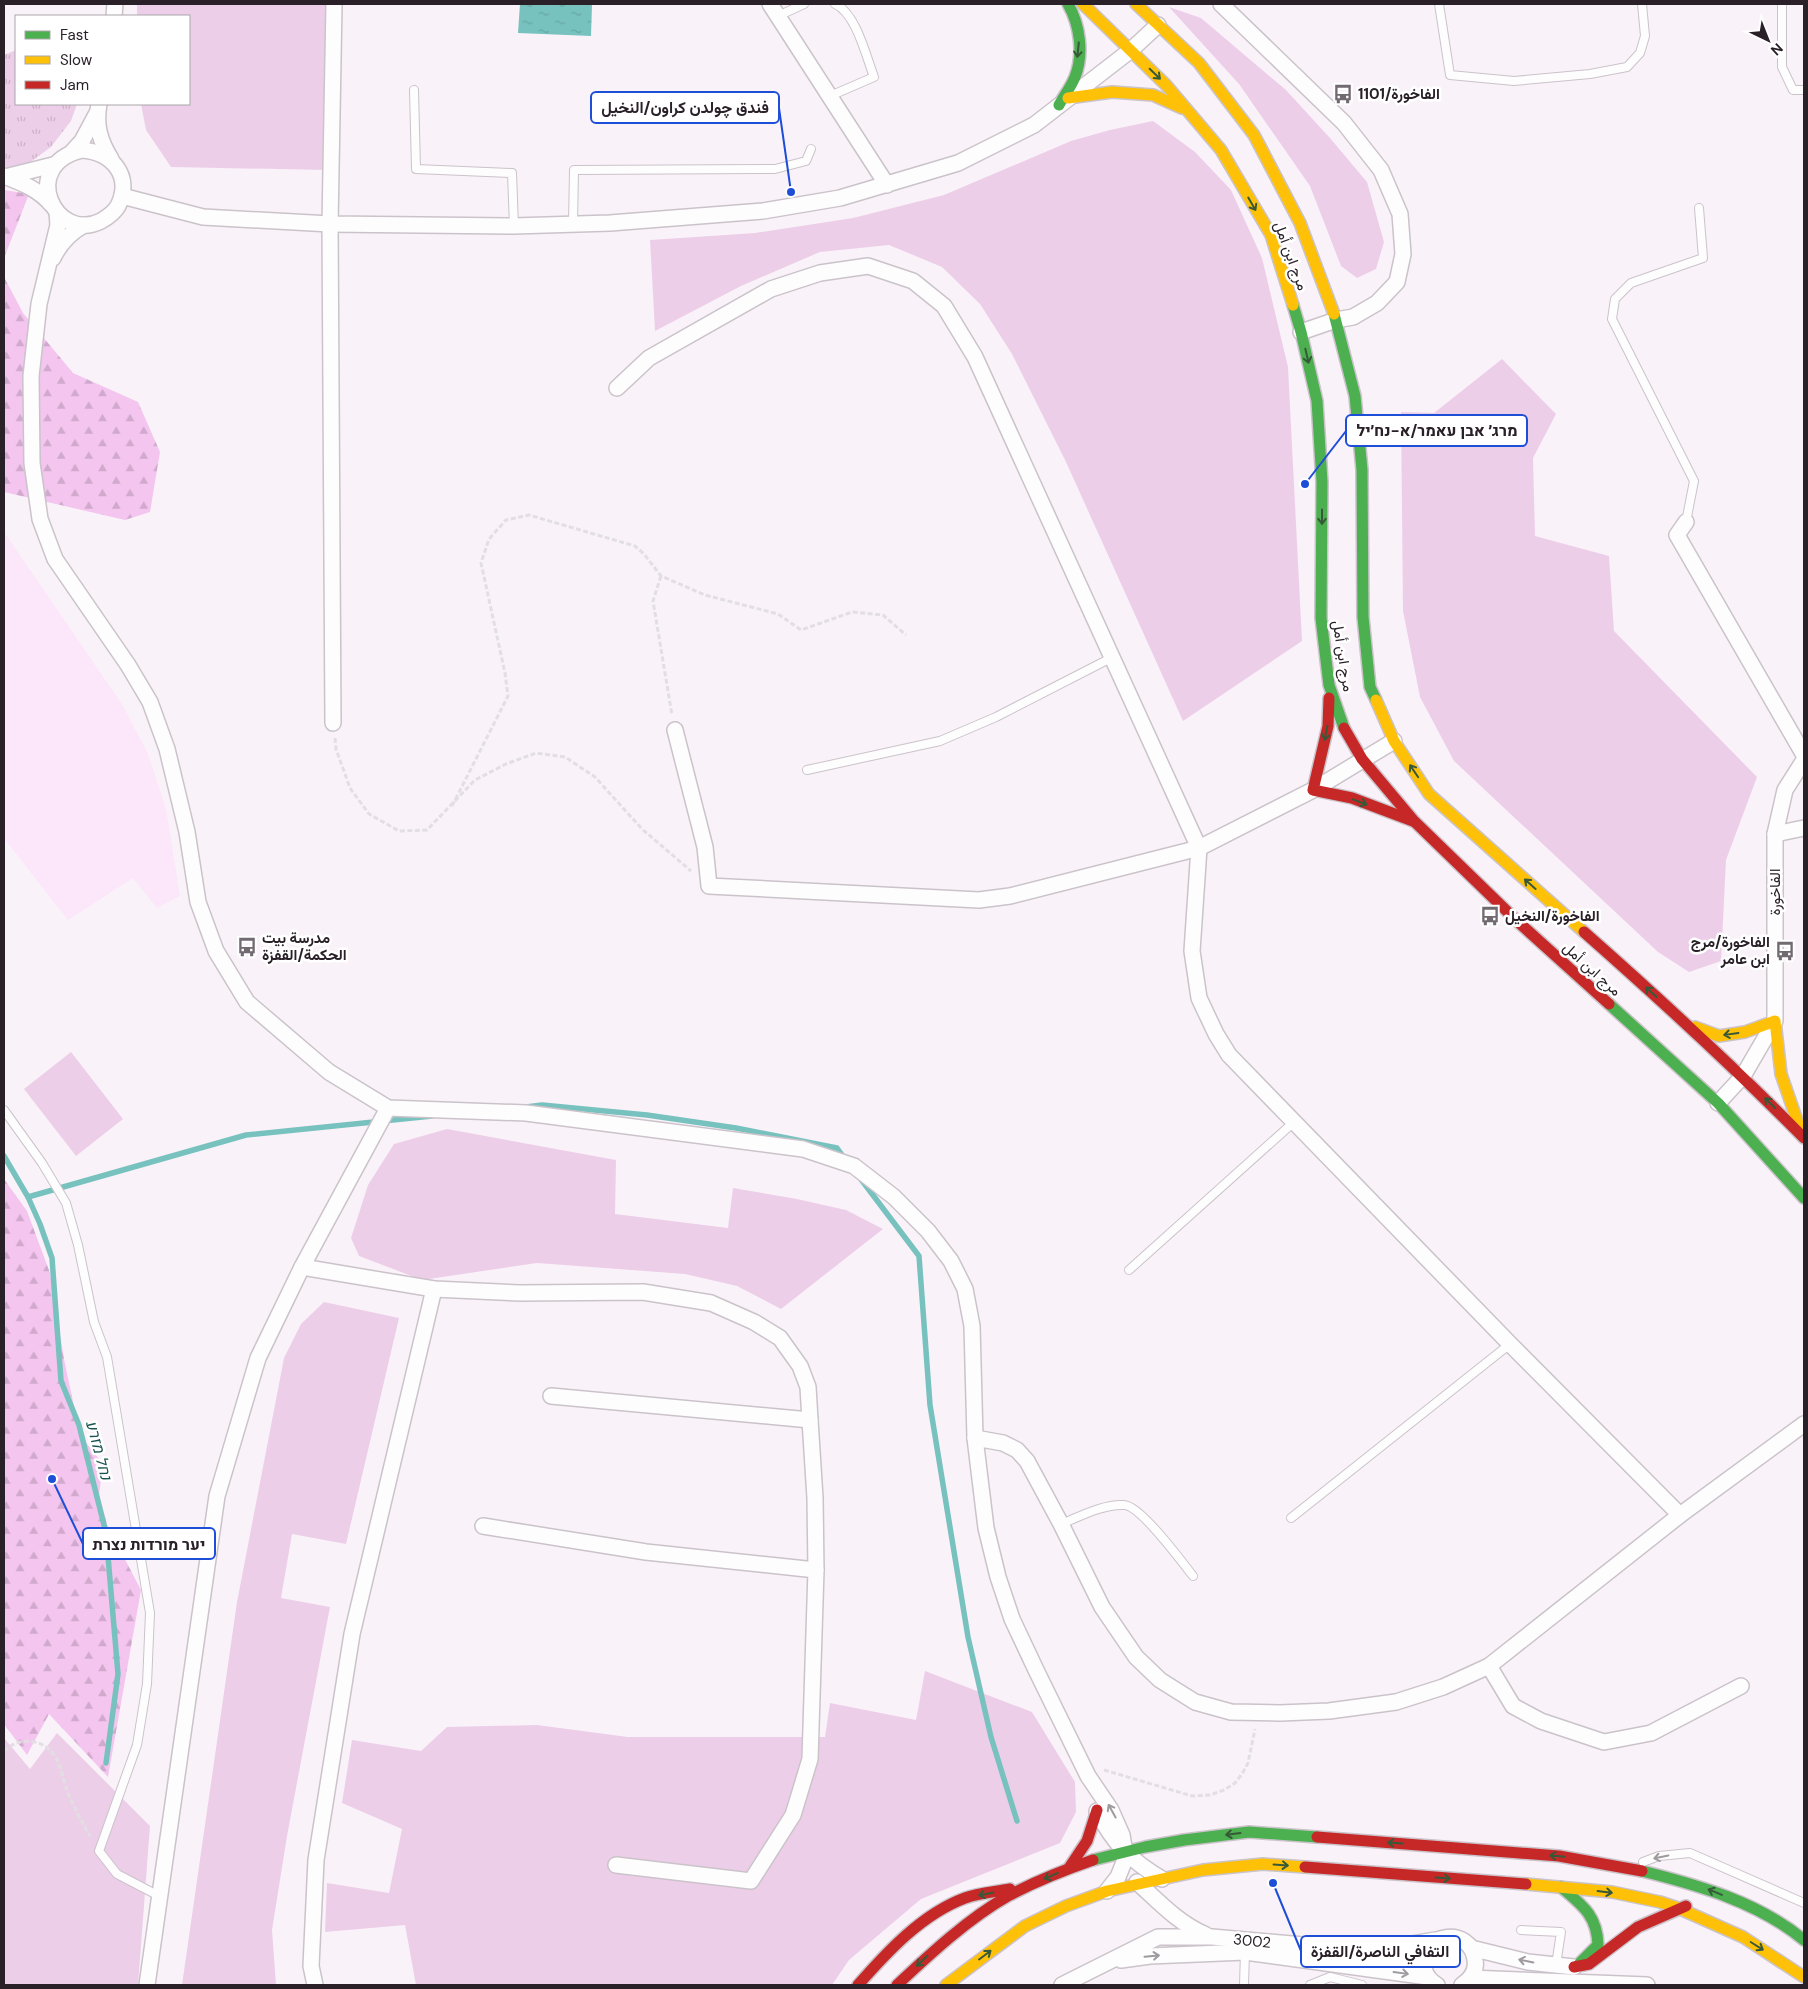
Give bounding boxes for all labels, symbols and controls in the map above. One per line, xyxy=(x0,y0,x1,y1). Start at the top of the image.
legend xyxy=(15,15,190,105)
north arrow xyxy=(1743,15,1793,65)
text: Fast xyxy=(60,25,89,45)
text: N xyxy=(1767,39,1787,60)
one-way arrow xyxy=(1073,42,1083,58)
text: Slow xyxy=(60,50,93,70)
one-way arrow xyxy=(1149,68,1162,80)
text: Jam xyxy=(60,75,89,95)
bus stop icon: الفاخورة/1101 xyxy=(1332,83,1354,105)
place label: الفاخورة/1101 xyxy=(1358,84,1440,104)
callout: فندق چولدن كراون/النخيل xyxy=(591,92,779,123)
text: فندق چولدن كراون/النخيل xyxy=(601,97,769,119)
one-way arrow xyxy=(1248,196,1258,210)
street label: مرج ابن أمل xyxy=(1268,219,1313,294)
one-way arrow xyxy=(1303,347,1312,363)
callout: מרג׳ אבן עאמר/א-נח׳יל xyxy=(1346,415,1527,446)
text: מרג׳ אבן עאמר/א-נח׳יל xyxy=(1356,420,1518,441)
one-way arrow xyxy=(1317,508,1327,525)
street label: مرج ابن أمل xyxy=(1326,619,1359,693)
one-way arrow xyxy=(1321,725,1330,741)
one-way arrow xyxy=(1409,764,1419,778)
one-way arrow xyxy=(1352,797,1367,807)
street label: الفاخورة xyxy=(1765,869,1785,915)
one-way arrow xyxy=(1524,879,1537,890)
bus stop icon: الفاخورة/النخيل xyxy=(1479,905,1501,927)
place label: الفاخورة/النخيل xyxy=(1505,906,1600,926)
place label: مدرسة بيت الحكمة/القفزة xyxy=(262,928,347,965)
place label: الفاخورة/مرج ابن عامر xyxy=(1691,932,1770,969)
bus stop icon: مدرسة بيت الحكمة/القفزة xyxy=(236,936,258,958)
street label: مرج ابن أمل xyxy=(1558,937,1625,1001)
bus stop icon: الفاخورة/مرج ابن عامر xyxy=(1774,940,1796,962)
one-way arrow xyxy=(1645,986,1658,998)
one-way arrow xyxy=(1723,1029,1739,1039)
one-way arrow xyxy=(1764,1097,1776,1109)
water label: נחל מזרע xyxy=(81,1418,117,1483)
callout: יער מורדות נצרת xyxy=(83,1528,215,1559)
text: יער מורדות נצרת xyxy=(93,1534,205,1555)
one-way arrow xyxy=(1107,1804,1117,1819)
one-way arrow xyxy=(1226,1829,1242,1839)
one-way arrow xyxy=(1388,1839,1404,1848)
one-way arrow xyxy=(1550,1851,1566,1861)
one-way arrow xyxy=(1654,1853,1670,1862)
one-way arrow xyxy=(1273,1860,1289,1870)
one-way arrow xyxy=(1044,1871,1059,1881)
one-way arrow xyxy=(1435,1873,1451,1882)
one-way arrow xyxy=(1596,1887,1612,1897)
one-way arrow xyxy=(1708,1887,1723,1897)
one-way arrow xyxy=(979,1890,995,1899)
street label: 3002 xyxy=(1232,1929,1272,1953)
callout: التفافي الناصرة/القفزة xyxy=(1301,1936,1460,1967)
text: التفافي الناصرة/القفزة xyxy=(1311,1941,1449,1965)
one-way arrow xyxy=(1749,1941,1763,1951)
one-way arrow xyxy=(977,1950,991,1960)
one-way arrow xyxy=(1144,1951,1160,1961)
one-way arrow xyxy=(916,1955,928,1967)
one-way arrow xyxy=(1518,1956,1534,1965)
one-way arrow xyxy=(1392,1969,1408,1979)

